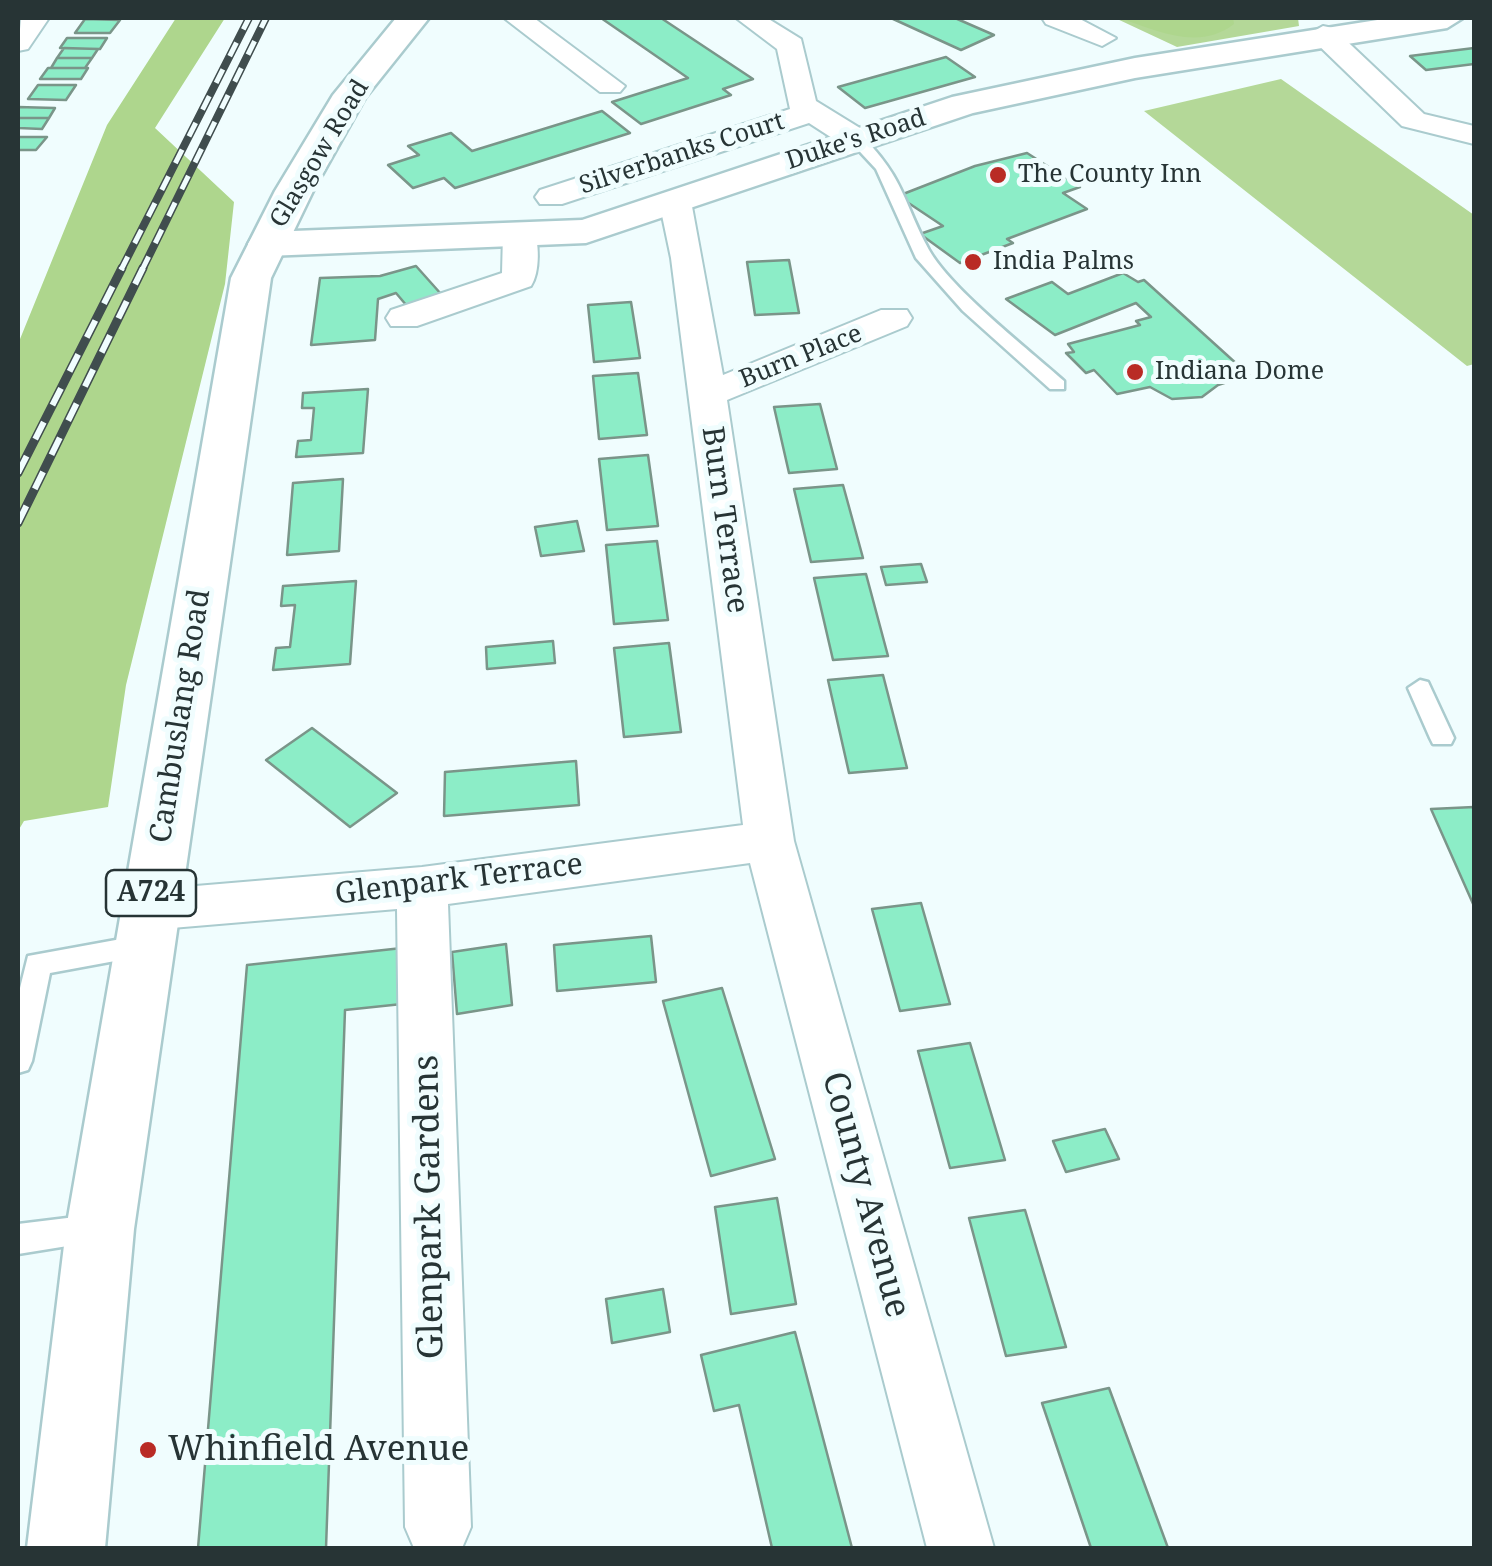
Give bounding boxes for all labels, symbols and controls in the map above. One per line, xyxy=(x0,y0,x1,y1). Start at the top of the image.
street label: Glasgow Road xyxy=(264,75,376,233)
street label: Duke's Road xyxy=(782,103,930,177)
street label: Silverbanks Court xyxy=(576,107,788,201)
place label: The County Inn xyxy=(1018,160,1202,190)
marker: The County Inn xyxy=(987,164,1009,186)
place label: India Palms xyxy=(993,247,1134,277)
marker: India Palms xyxy=(962,251,984,273)
street label: Burn Place xyxy=(735,319,867,395)
place label: Indiana Dome xyxy=(1155,357,1324,387)
marker: Indiana Dome xyxy=(1124,361,1146,383)
street label: Burn Terrace xyxy=(693,424,755,616)
street label: Cambuslang Road xyxy=(143,587,219,845)
street label: Glenpark Terrace xyxy=(333,847,585,913)
road number: A724 xyxy=(106,870,196,916)
street label: Glenpark Gardens xyxy=(406,1055,454,1359)
street label: County Avenue xyxy=(812,1067,918,1323)
place label: Whinfield Avenue xyxy=(168,1429,469,1471)
marker: Whinfield Avenue xyxy=(137,1439,159,1461)

